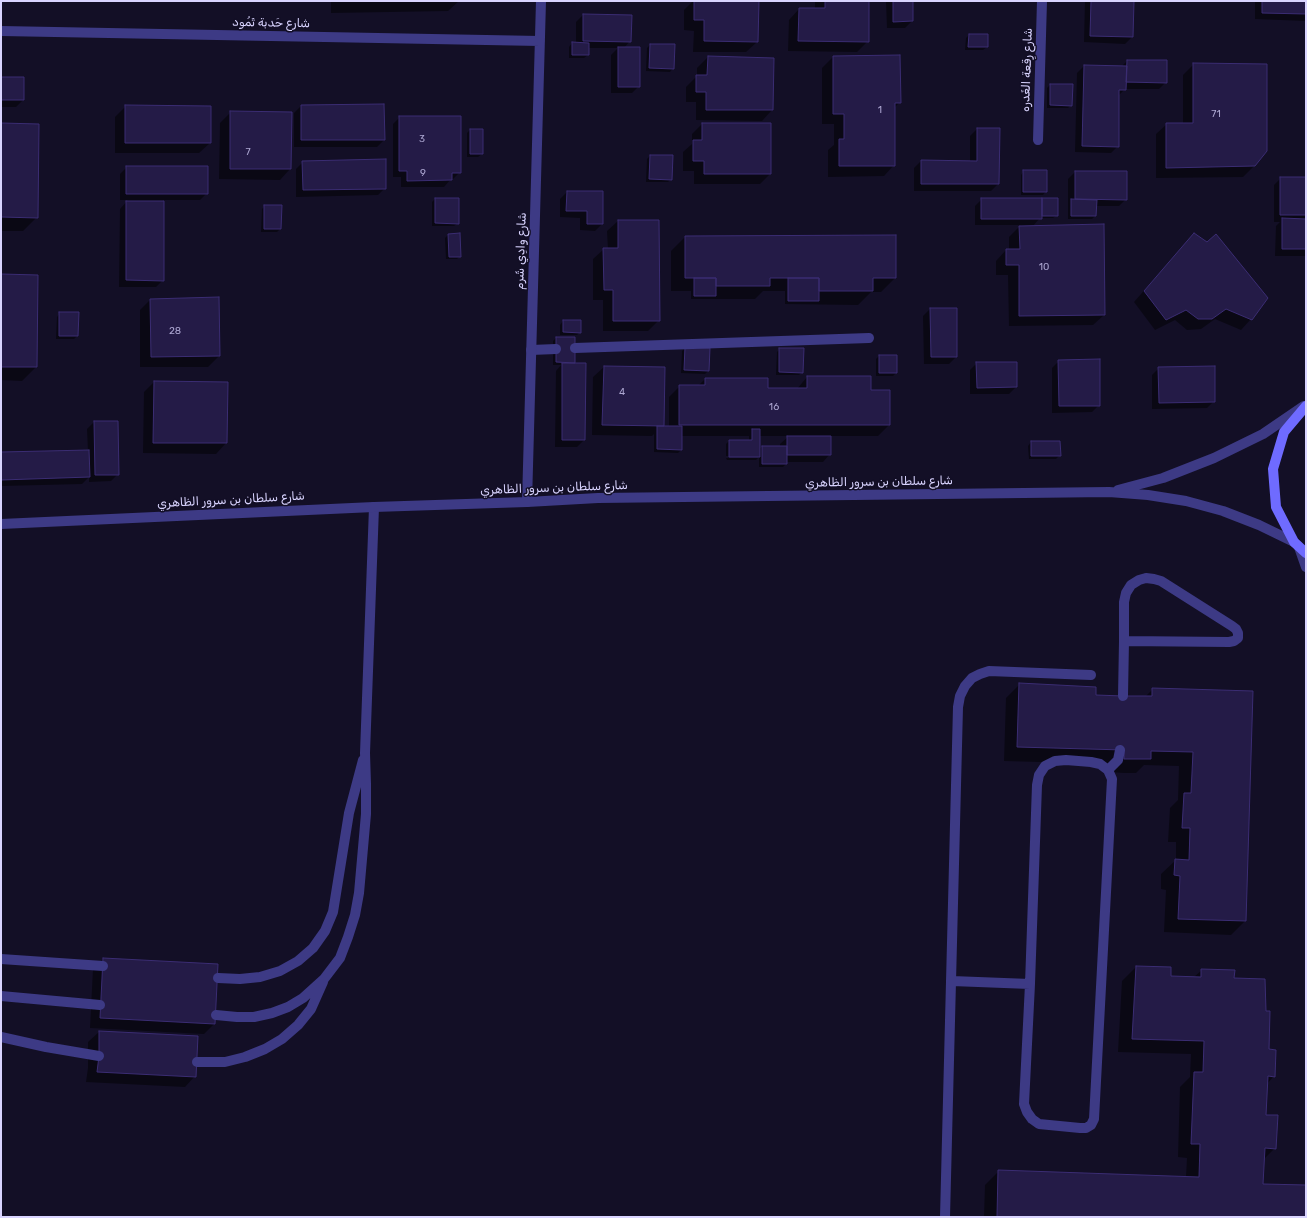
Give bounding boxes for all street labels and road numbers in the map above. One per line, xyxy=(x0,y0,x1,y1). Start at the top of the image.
street label: شارع حَدبة ثَمُود xyxy=(232,15,310,31)
street label: شارع رِقعة الغَدره xyxy=(1018,28,1036,112)
street label: شارع وادِي شَرم xyxy=(512,212,530,290)
street label: شارع سلطان بن سرور الظاهري xyxy=(805,474,953,490)
street label: شارع سلطان بن سرور الظاهري xyxy=(480,478,628,498)
street label: شارع سلطان بن سرور الظاهري xyxy=(157,489,305,511)

